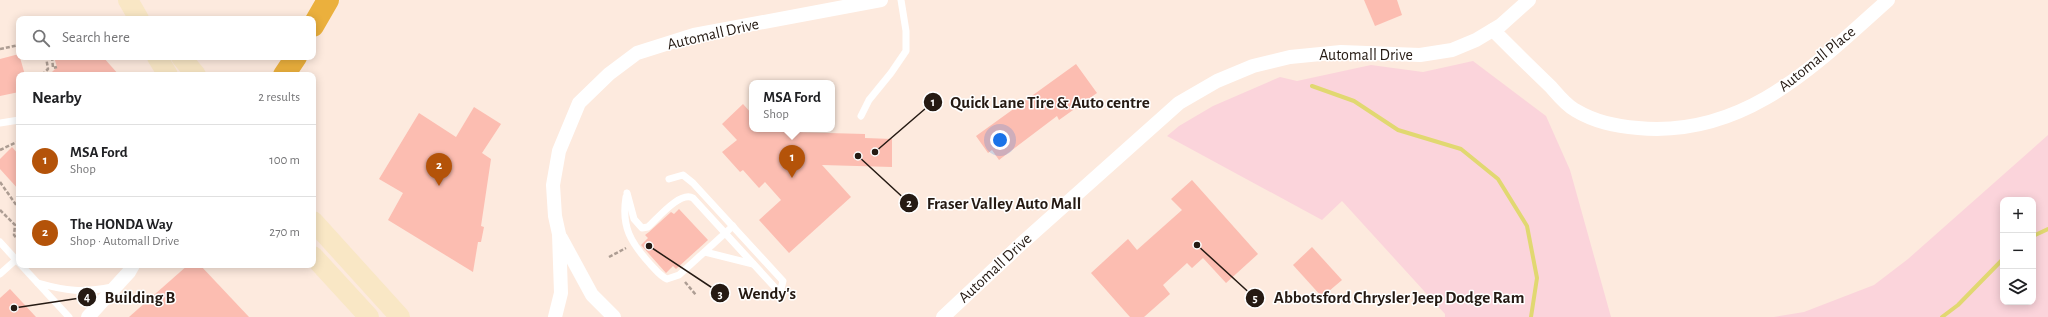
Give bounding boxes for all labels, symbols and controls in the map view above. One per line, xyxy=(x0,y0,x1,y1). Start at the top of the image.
search box xyxy=(16,16,316,60)
street label: Automall Drive xyxy=(666,16,760,52)
street label: Automall Place xyxy=(1776,23,1858,95)
icon: search xyxy=(30,27,52,49)
text: Search here xyxy=(62,30,130,45)
street label: Automall Drive xyxy=(1319,47,1413,63)
popup xyxy=(749,80,835,132)
callout: Quick Lane Tire & Auto centre xyxy=(923,87,1158,116)
text: Nearby xyxy=(32,89,82,106)
text: MSA Ford xyxy=(763,90,821,105)
text: 2 results xyxy=(258,91,300,104)
text: Quick Lane Tire & Auto centre xyxy=(950,94,1150,112)
text: 1 xyxy=(931,96,935,108)
text: Shop xyxy=(763,108,789,121)
your location xyxy=(990,130,1010,150)
text: MSA Ford xyxy=(70,145,128,160)
pin: 1 xyxy=(779,145,805,178)
pin: 2 xyxy=(426,153,452,186)
text: 1 xyxy=(43,154,47,167)
text: 100 m xyxy=(269,154,300,167)
text: Shop xyxy=(70,163,96,176)
callout: Fraser Valley Auto Mall xyxy=(899,188,1089,217)
text: Fraser Valley Auto Mall xyxy=(927,195,1081,213)
text: 2 xyxy=(906,197,912,209)
map controls xyxy=(2000,197,2036,305)
button: + xyxy=(2000,197,2036,233)
text: The HONDA Way xyxy=(70,217,173,232)
text: 2 xyxy=(42,226,48,239)
text: 270 m xyxy=(269,226,300,239)
street label: Automall Drive xyxy=(955,230,1035,306)
button: − xyxy=(2000,233,2036,269)
text: Shop · Automall Drive xyxy=(70,235,179,248)
button: layers xyxy=(2000,269,2036,305)
callout: Wendy's xyxy=(710,279,804,308)
callout: Building B xyxy=(77,282,183,311)
callout: Abbotsford Chrysler Jeep Dodge Ram xyxy=(1245,283,1532,312)
text: Wendy's xyxy=(738,285,796,303)
text: 3 xyxy=(717,288,723,300)
text: Building B xyxy=(105,289,176,306)
text: Abbotsford Chrysler Jeep Dodge Ram xyxy=(1274,289,1524,307)
text: 4 xyxy=(84,291,90,303)
text: 5 xyxy=(1252,292,1258,304)

